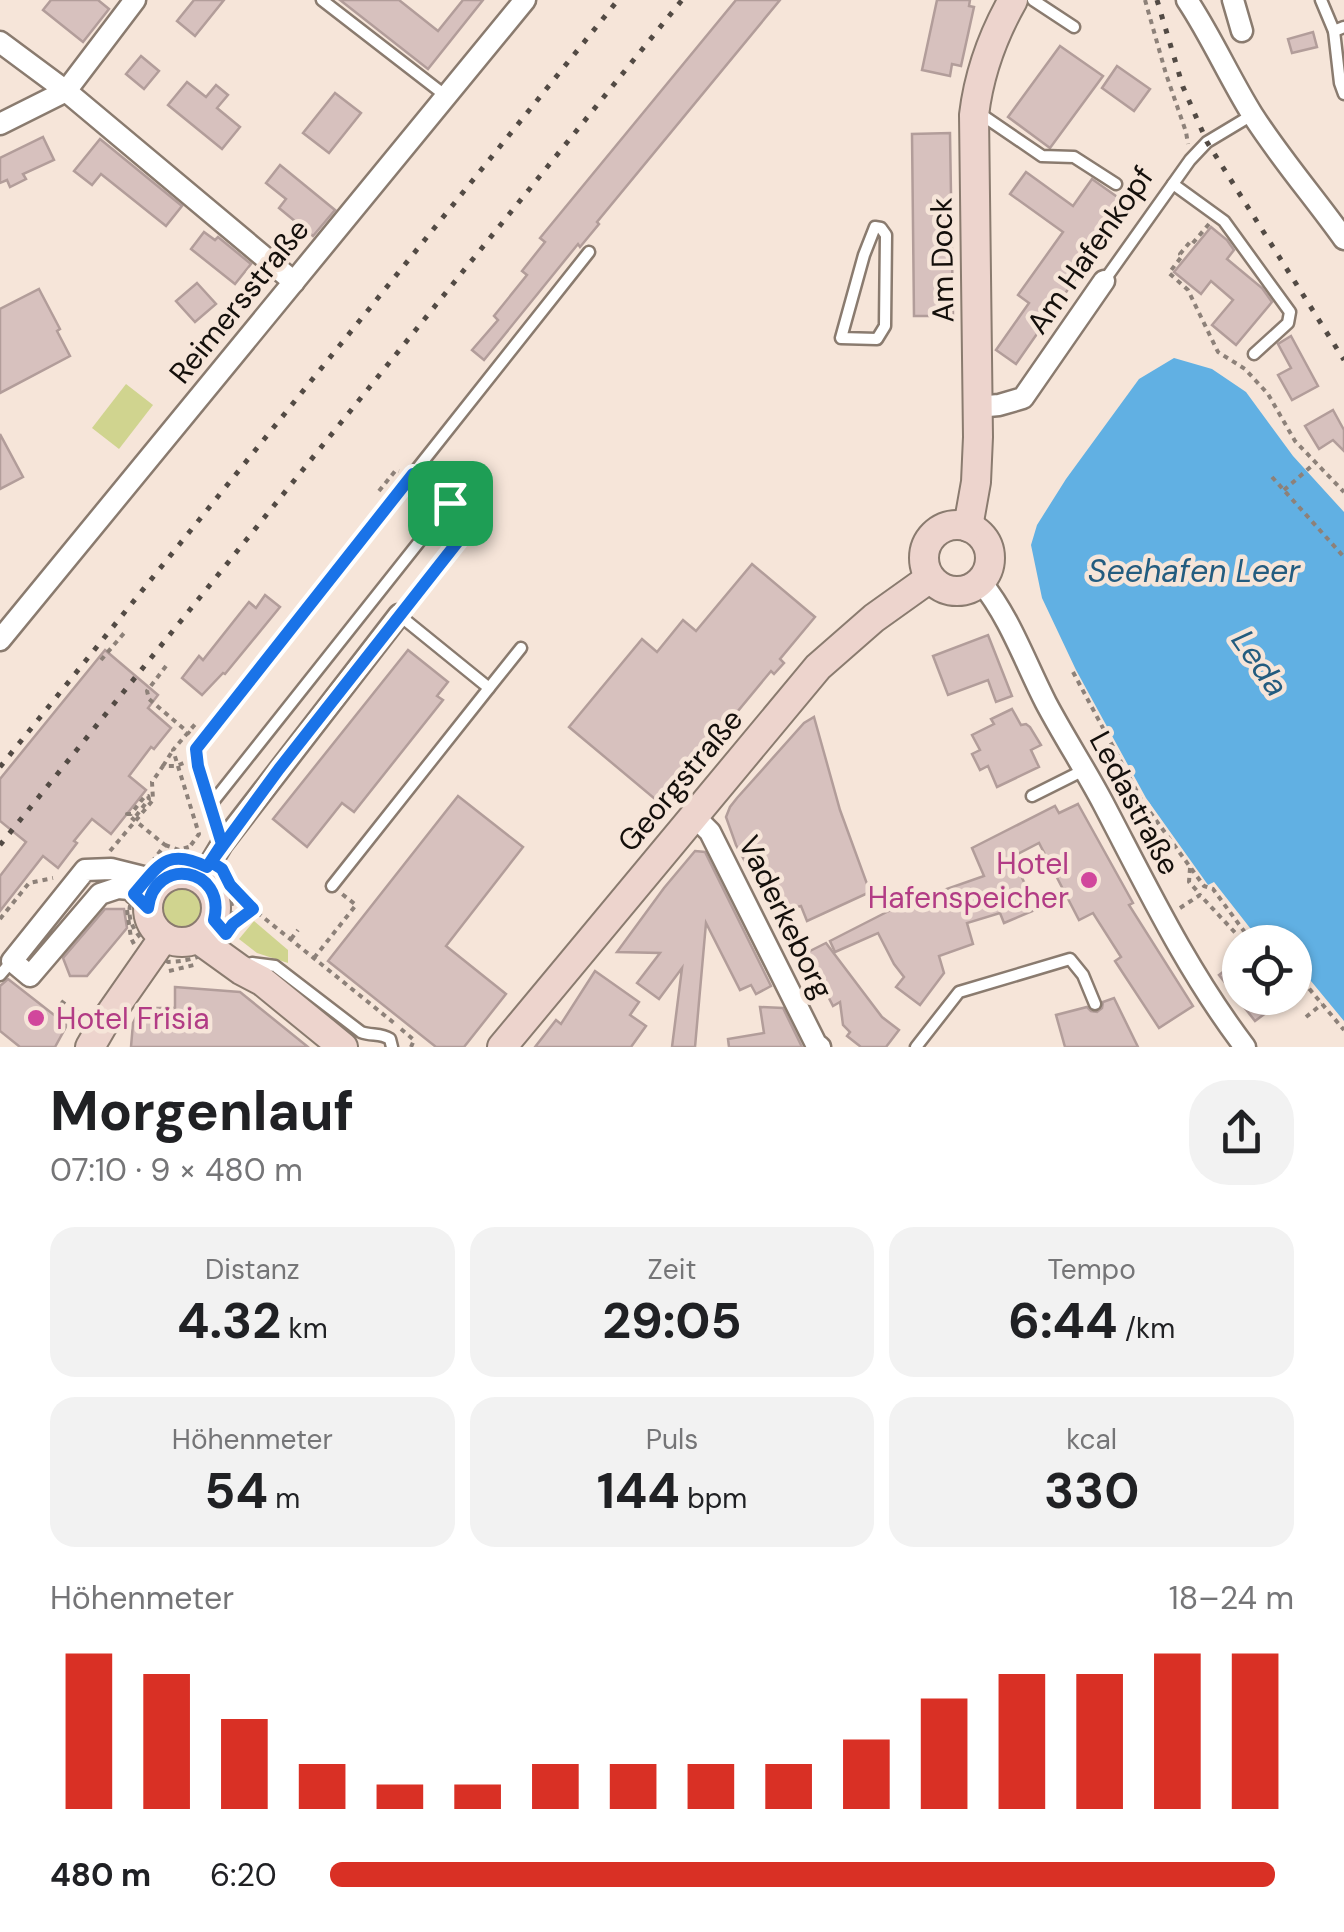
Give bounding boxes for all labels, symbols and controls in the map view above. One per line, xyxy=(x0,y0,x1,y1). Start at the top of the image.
street label: Am Hafenkopf xyxy=(1018,159,1162,341)
street label: Am Dock xyxy=(921,197,963,323)
street label: Reimersstraße xyxy=(161,211,317,391)
pin xyxy=(408,461,493,546)
icon: arrive xyxy=(423,476,478,531)
water label: Seehafen Leer xyxy=(1088,550,1301,592)
water label: Leda xyxy=(1222,621,1298,705)
street label: Georgstraße xyxy=(609,700,751,860)
street label: Ledastraße xyxy=(1081,724,1189,882)
street label: Vaderkeborg xyxy=(730,829,842,1005)
place label: Hotel Hafenspeicher xyxy=(868,844,1069,917)
marker: Hotel Hafenspeicher xyxy=(1078,869,1100,891)
map controls xyxy=(1222,925,1312,1015)
button: locate xyxy=(1222,925,1312,1015)
place label: Hotel Frisia xyxy=(56,999,210,1038)
marker: Hotel Frisia xyxy=(25,1007,47,1029)
text: Morgenlauf xyxy=(50,1075,354,1147)
button: share xyxy=(1189,1080,1294,1185)
text: 07:10 · 9 × 480 m xyxy=(50,1149,303,1191)
text: Distanz xyxy=(205,1251,300,1288)
text: Zeit xyxy=(648,1251,696,1288)
text: Tempo xyxy=(1048,1251,1136,1288)
text: 4.32 xyxy=(177,1288,281,1354)
text: 29:05 xyxy=(602,1288,742,1354)
text: 6:44 xyxy=(1008,1288,1118,1354)
text: km xyxy=(281,1310,328,1347)
text: /km xyxy=(1118,1310,1175,1347)
text: Höhenmeter xyxy=(172,1421,333,1458)
text: Puls xyxy=(646,1421,698,1458)
text: kcal xyxy=(1066,1421,1117,1458)
text: 54 xyxy=(204,1458,268,1524)
text: 144 xyxy=(597,1458,680,1524)
text: 330 xyxy=(1044,1458,1139,1524)
text: m xyxy=(268,1480,300,1517)
text: bpm xyxy=(680,1480,747,1517)
text: Höhenmeter xyxy=(50,1577,234,1619)
text: 18–24 m xyxy=(1169,1577,1294,1619)
text: 480 m xyxy=(50,1854,151,1896)
text: 6:20 xyxy=(210,1854,277,1896)

